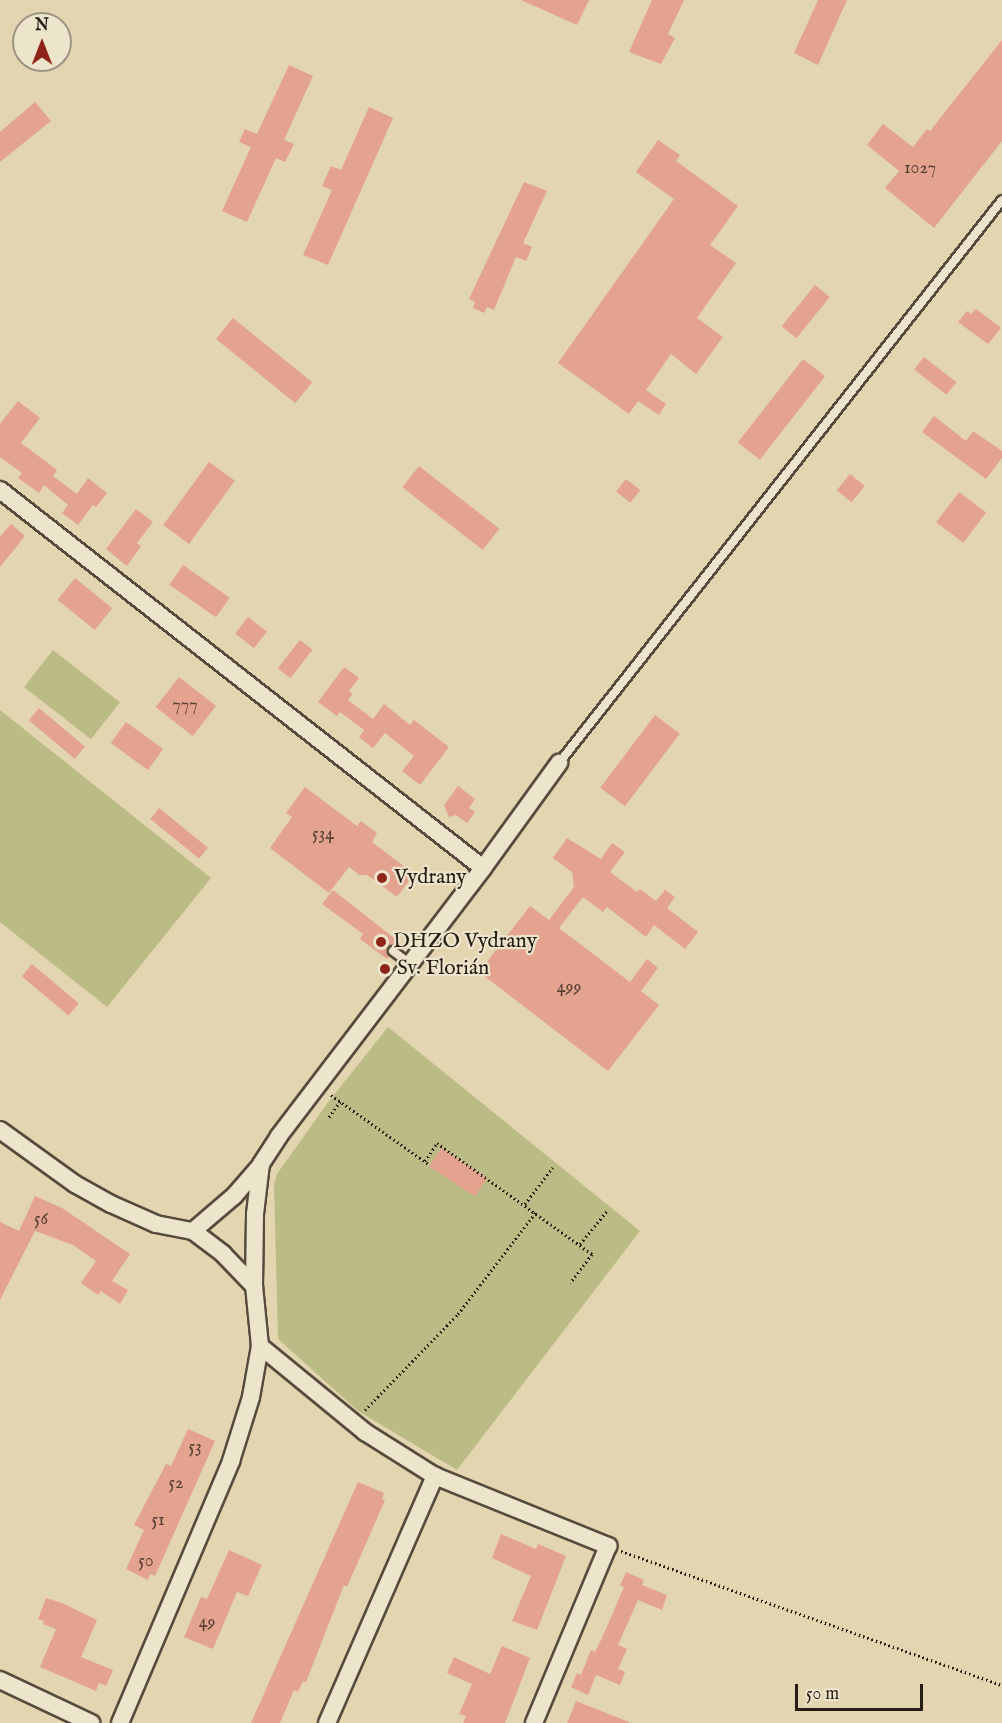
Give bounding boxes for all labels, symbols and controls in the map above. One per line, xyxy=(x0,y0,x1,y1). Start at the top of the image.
north arrow xyxy=(12,12,72,72)
text: N xyxy=(35,16,49,36)
house number: 1027 xyxy=(904,158,936,180)
house number: 777 xyxy=(172,695,198,717)
house number: 534 xyxy=(312,824,334,846)
place label: Vydrany xyxy=(394,865,467,891)
marker: Vydrany xyxy=(375,871,389,885)
place label: DHZO Vydrany xyxy=(393,929,537,955)
marker: DHZO Vydrany xyxy=(374,935,388,949)
place label: Sv. Florián xyxy=(397,956,489,982)
marker: Sv. Florián xyxy=(378,962,392,976)
house number: 499 xyxy=(557,977,581,999)
house number: 56 xyxy=(34,1209,48,1231)
house number: 53 xyxy=(188,1437,202,1459)
house number: 52 xyxy=(169,1473,183,1495)
house number: 51 xyxy=(151,1510,165,1532)
house number: 50 xyxy=(138,1551,154,1573)
house number: 49 xyxy=(199,1612,215,1634)
scale bar xyxy=(798,1672,926,1710)
text: 50 m xyxy=(806,1683,839,1706)

